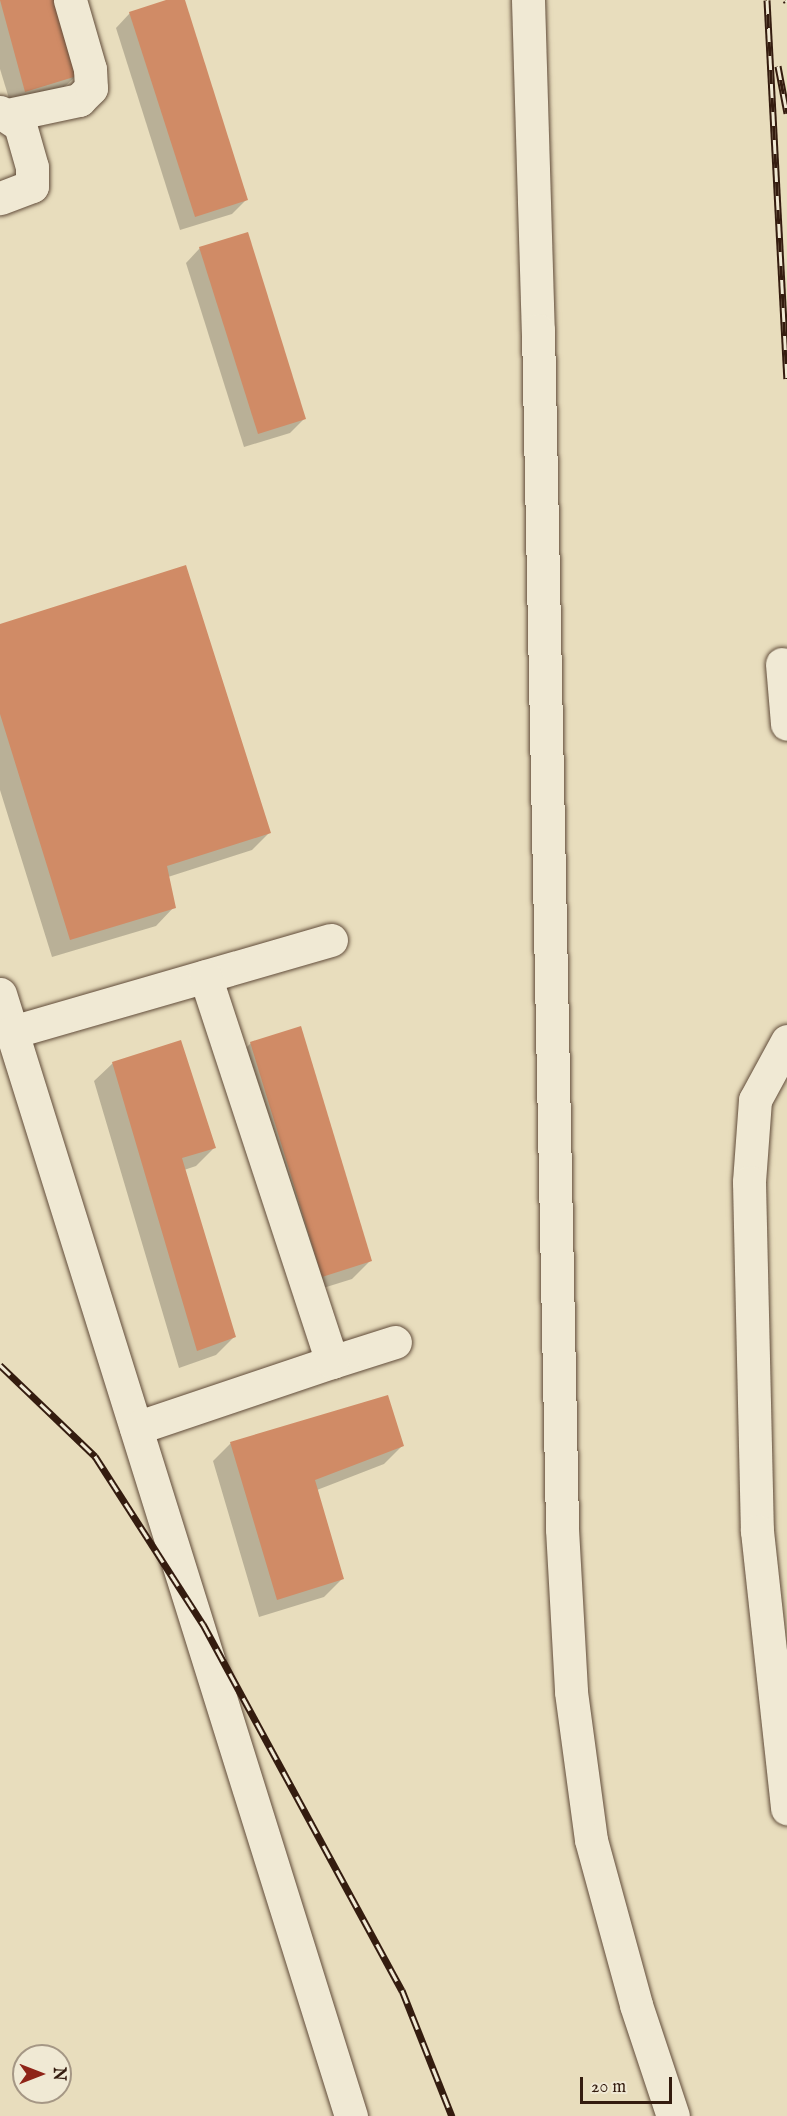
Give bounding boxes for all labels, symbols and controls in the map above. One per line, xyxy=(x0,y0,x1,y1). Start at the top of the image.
north arrow xyxy=(12,2044,72,2104)
scale bar xyxy=(583,2065,674,2103)
text: N xyxy=(48,2067,68,2081)
text: 20 m xyxy=(591,2076,626,2099)

